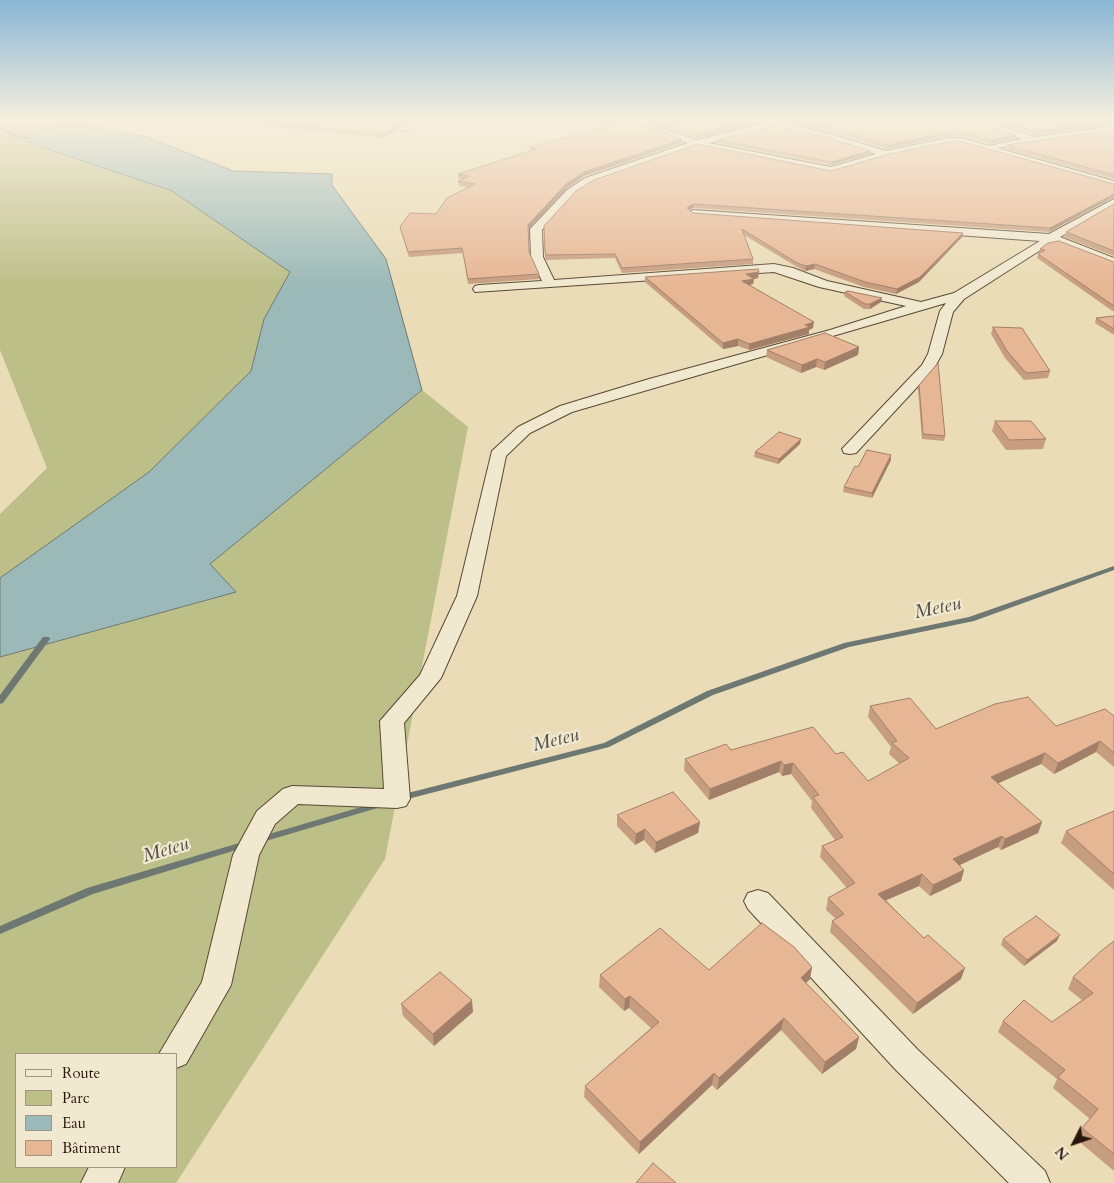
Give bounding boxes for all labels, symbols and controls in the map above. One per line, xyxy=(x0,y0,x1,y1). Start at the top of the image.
water label: Meteu xyxy=(913,593,963,625)
water label: Meteu xyxy=(530,724,582,758)
water label: Meteu xyxy=(140,833,192,869)
legend xyxy=(15,1053,178,1168)
text: Route xyxy=(62,1063,100,1083)
text: Parc xyxy=(62,1088,90,1108)
text: Eau xyxy=(62,1113,86,1133)
north arrow xyxy=(1049,1118,1099,1168)
text: Bâtiment xyxy=(62,1138,120,1158)
text: N xyxy=(1051,1142,1073,1164)

